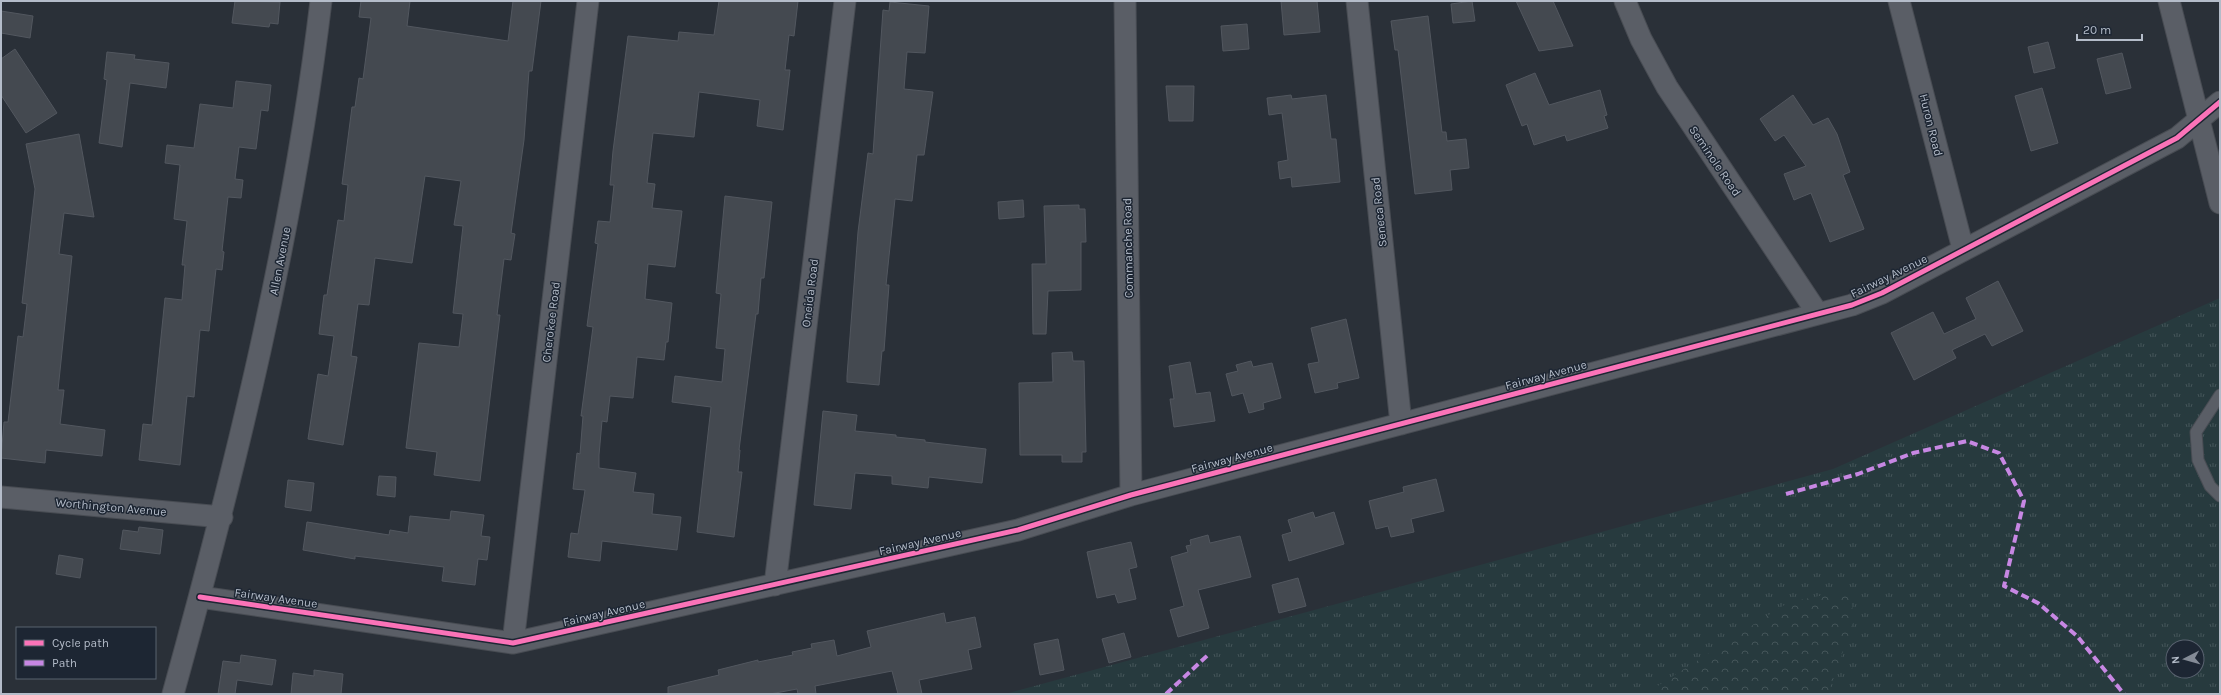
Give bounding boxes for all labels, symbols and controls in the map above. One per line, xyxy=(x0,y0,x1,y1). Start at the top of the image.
scale bar xyxy=(2077,16,2142,42)
text: 20 m xyxy=(2083,23,2111,37)
street label: Huron Road xyxy=(1916,92,1946,158)
street label: Seminole Road xyxy=(1686,123,1744,199)
street label: Seneca Road xyxy=(1368,176,1390,248)
street label: Commanche Road xyxy=(1120,198,1136,298)
street label: Allen Avenue xyxy=(267,226,293,296)
street label: Fairway Avenue xyxy=(1848,251,1930,301)
street label: Oneida Road xyxy=(799,258,821,328)
street label: Cherokee Road xyxy=(539,281,563,363)
street label: Fairway Avenue xyxy=(1504,357,1588,393)
street label: Fairway Avenue xyxy=(1190,440,1274,476)
street label: Worthington Avenue xyxy=(55,495,167,519)
street label: Fairway Avenue xyxy=(878,526,962,558)
street label: Fairway Avenue xyxy=(234,585,318,611)
street label: Fairway Avenue xyxy=(562,597,646,629)
legend xyxy=(16,627,156,679)
text: Cycle path xyxy=(52,636,109,650)
north arrow xyxy=(2165,639,2205,679)
text: N xyxy=(2169,655,2182,665)
text: Path xyxy=(52,656,77,670)

